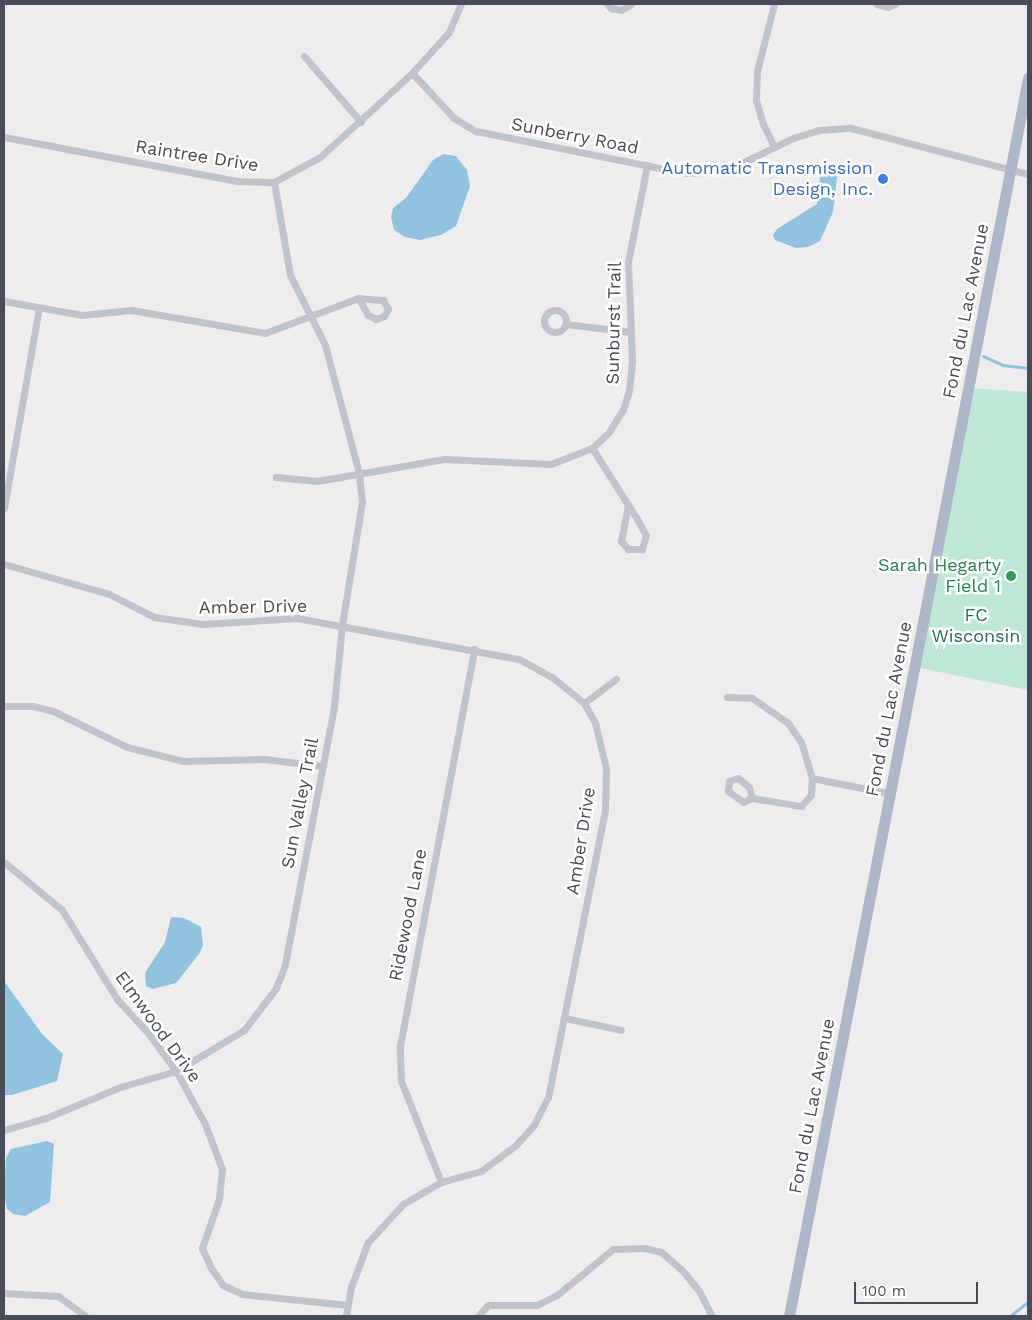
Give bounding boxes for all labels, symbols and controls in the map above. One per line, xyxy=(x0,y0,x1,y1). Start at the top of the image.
street label: Sunberry Road xyxy=(509,113,641,159)
street label: Raintree Drive xyxy=(134,136,260,176)
place label: Automatic Transmission Design, Inc. xyxy=(661,158,873,200)
marker: Automatic Transmission Design, Inc. xyxy=(877,173,889,185)
street label: Fond du Lac Avenue xyxy=(938,221,994,401)
street label: Sunburst Trail xyxy=(602,261,626,385)
place label: Sarah Hegarty Field 1 xyxy=(878,555,1001,598)
marker: Sarah Hegarty Field 1 xyxy=(1005,570,1017,582)
street label: Amber Drive xyxy=(198,595,308,619)
park label: FC Wisconsin xyxy=(931,605,1021,648)
street label: Fond du Lac Avenue xyxy=(861,619,917,799)
street label: Sun Valley Trail xyxy=(277,735,323,871)
street label: Amber Drive xyxy=(562,786,600,896)
street label: Ridewood Lane xyxy=(385,847,431,983)
street label: Elmwood Drive xyxy=(110,967,206,1087)
street label: Fond du Lac Avenue xyxy=(784,1016,840,1196)
scale bar xyxy=(857,1272,981,1304)
text: 100 m xyxy=(862,1282,906,1300)

